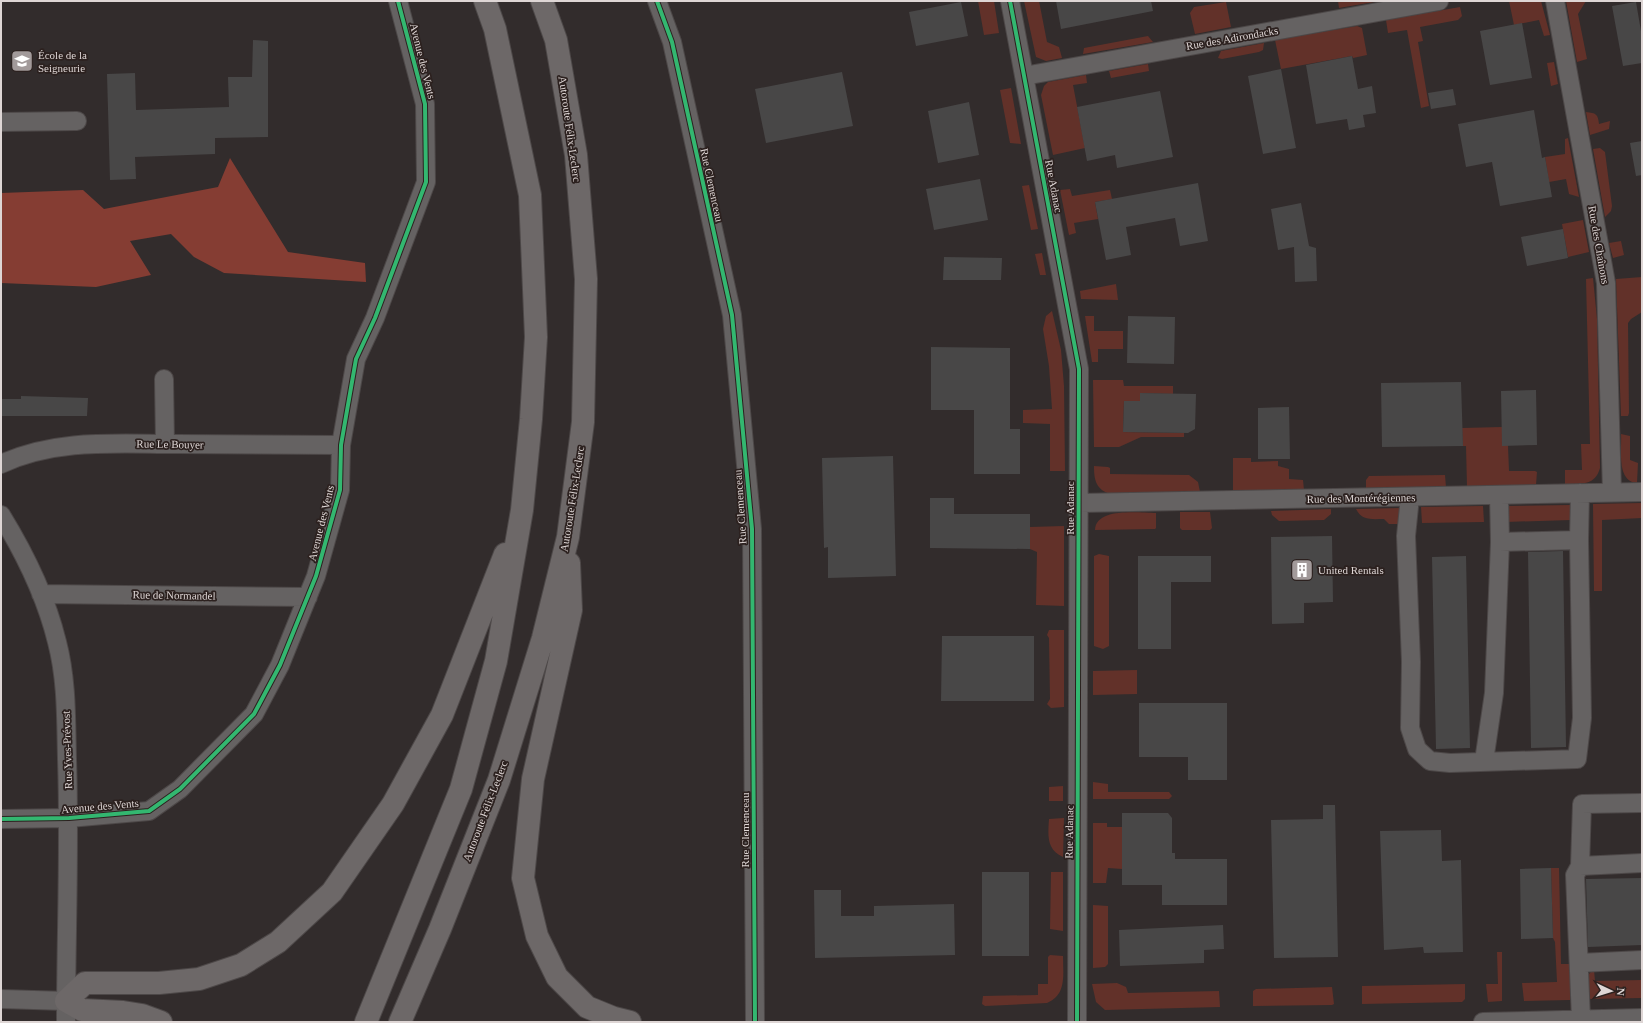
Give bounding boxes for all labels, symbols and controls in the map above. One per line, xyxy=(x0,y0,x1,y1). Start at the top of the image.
street label: Avenue des Vents xyxy=(408,22,438,100)
street label: Rue des Adirondacks xyxy=(1185,24,1279,52)
school or university icon: École de la Seigneurie xyxy=(9,48,35,74)
place label: École de la Seigneurie xyxy=(38,49,87,74)
street label: Autoroute Félix-Leclerc xyxy=(557,75,583,183)
street label: Rue Clemenceau xyxy=(698,147,726,223)
street label: Rue Adanac xyxy=(1043,159,1065,213)
street label: Rue des Chaînons xyxy=(1586,205,1612,285)
street label: Rue Le Bouyer xyxy=(136,437,204,451)
street label: Autoroute Félix-Leclerc xyxy=(558,445,586,553)
street label: Rue Clemenceau xyxy=(731,469,749,545)
street label: Rue Adanac xyxy=(1064,481,1076,535)
street label: Avenue des Vents xyxy=(306,484,336,562)
street label: Rue des Montérégiennes xyxy=(1307,491,1415,505)
building icon: United Rentals xyxy=(1289,557,1315,583)
place label: United Rentals xyxy=(1318,564,1384,576)
street label: Rue de Normandel xyxy=(132,588,216,602)
street label: Rue Yves-Prévost xyxy=(60,711,74,789)
street label: Autoroute Félix-Leclerc xyxy=(460,759,510,863)
street label: Rue Clemenceau xyxy=(739,792,751,867)
street label: Avenue des Vents xyxy=(61,797,139,815)
street label: Rue Adanac xyxy=(1063,805,1075,859)
north arrow xyxy=(1591,971,1631,1011)
text: N xyxy=(1615,987,1627,996)

